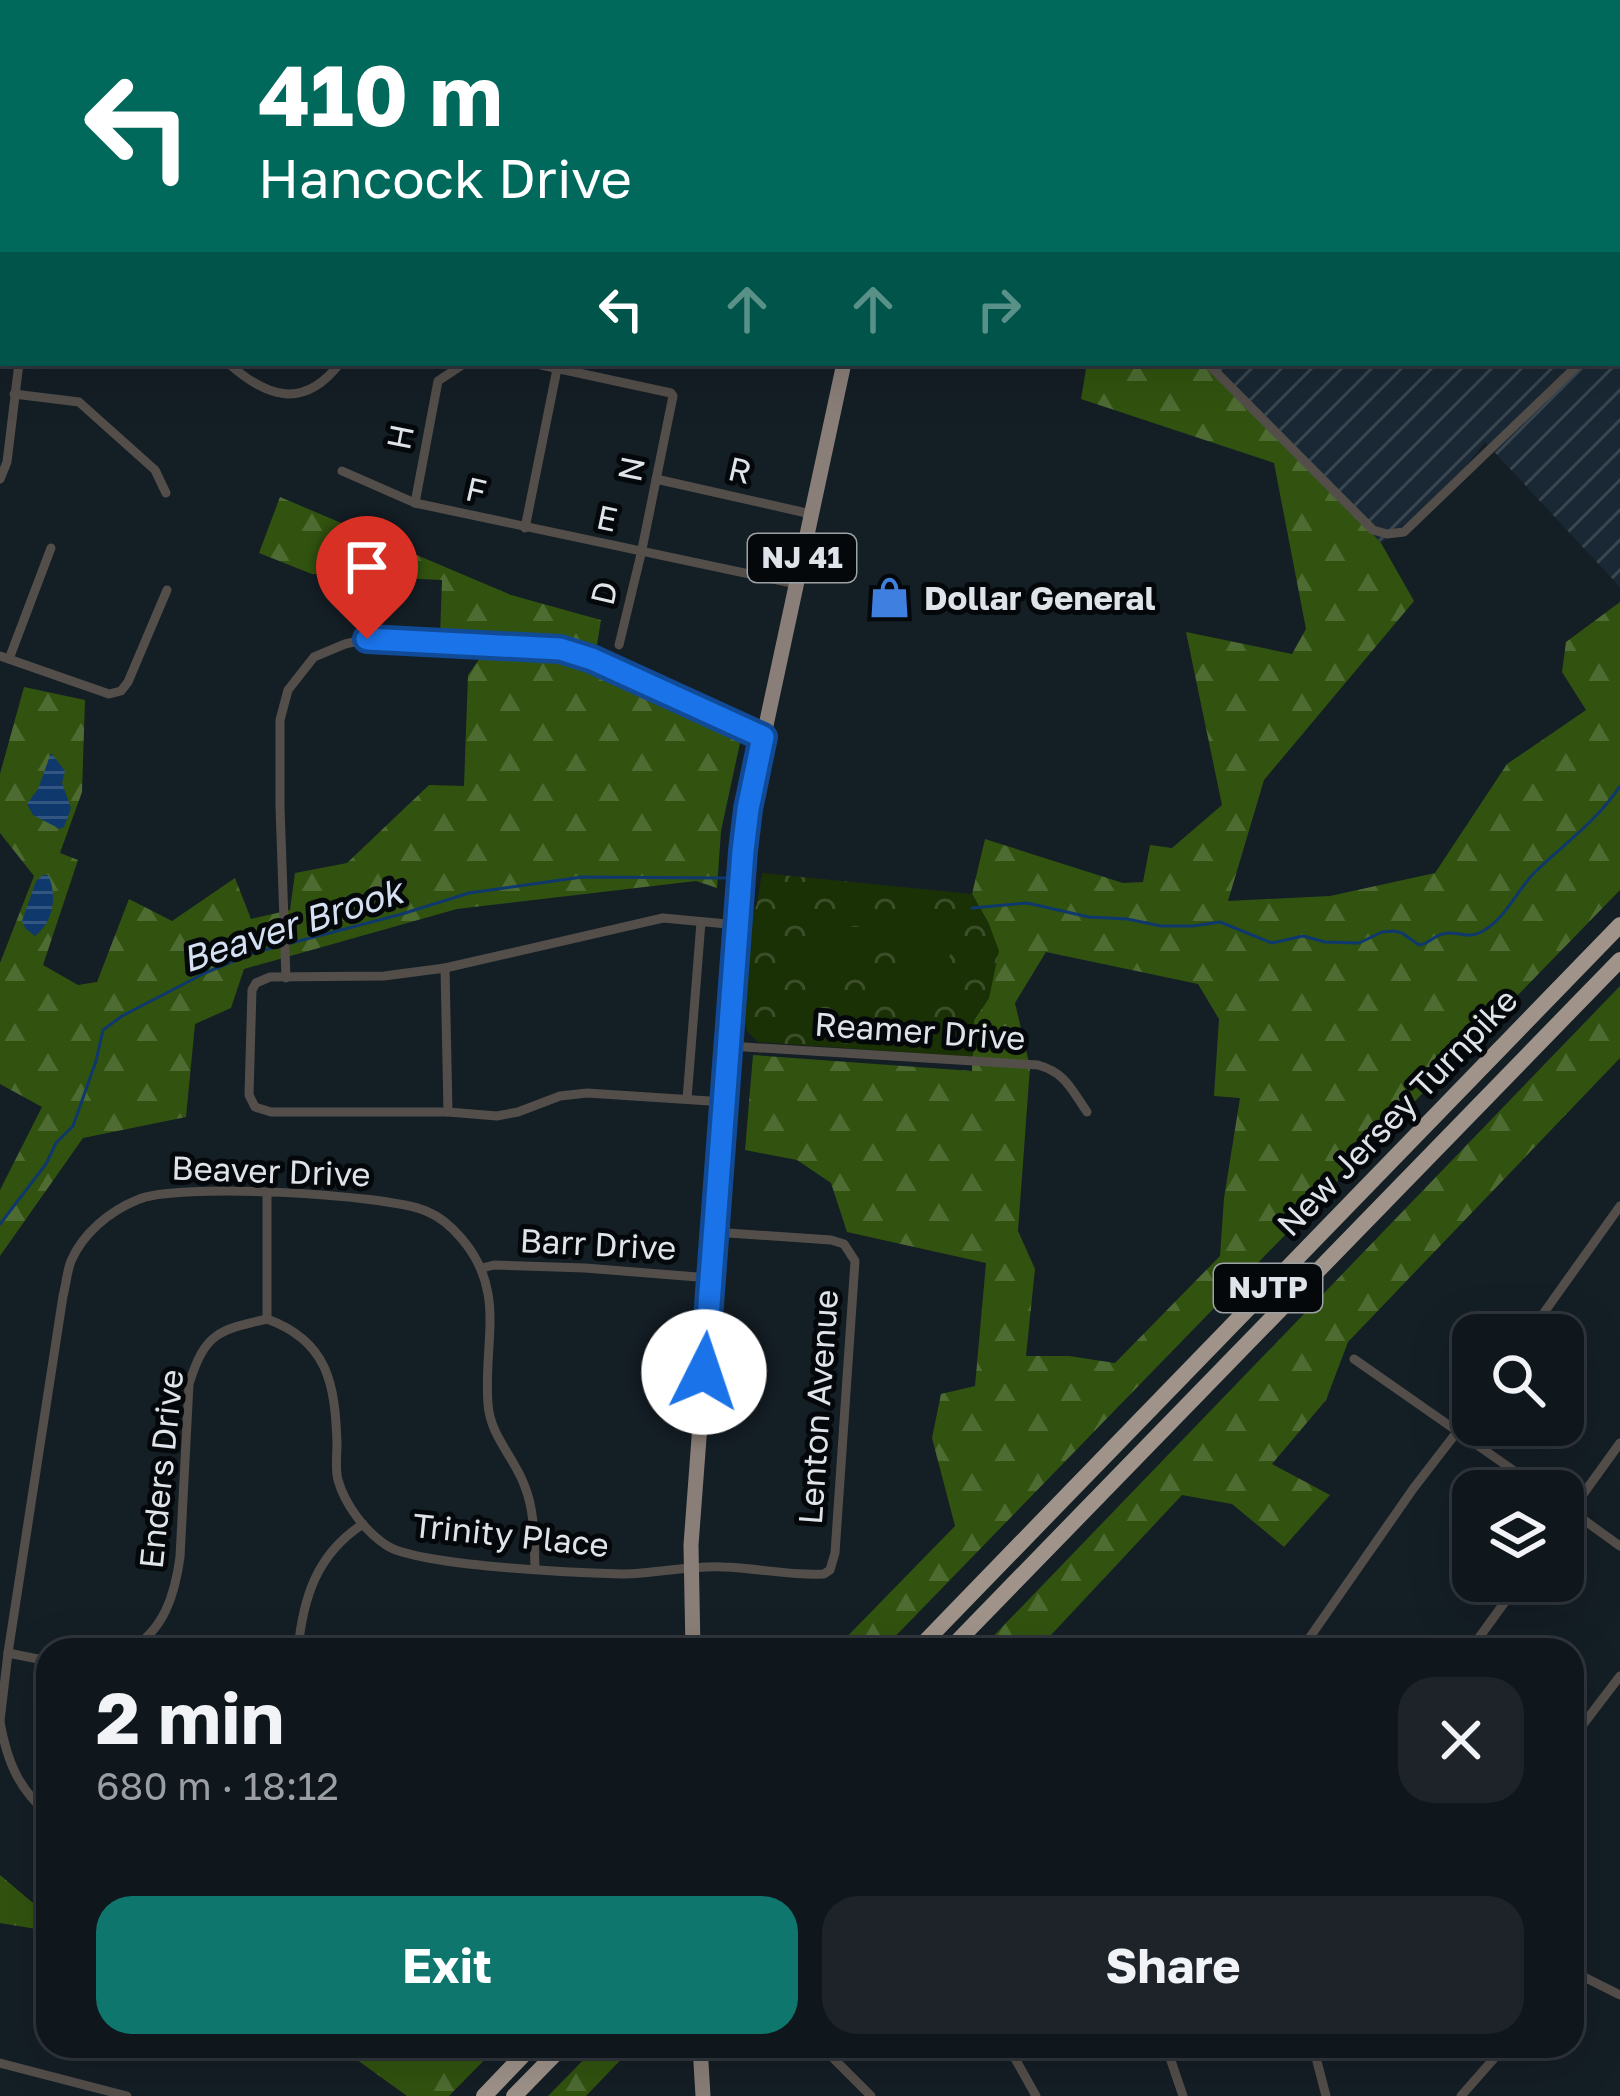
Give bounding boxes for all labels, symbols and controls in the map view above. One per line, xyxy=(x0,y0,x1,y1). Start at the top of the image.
text: 410 m xyxy=(258,44,503,144)
icon: left xyxy=(60,48,216,204)
text: Hancock Drive xyxy=(258,145,632,210)
icon: left xyxy=(588,276,654,342)
icon: ahead xyxy=(714,276,780,342)
icon: ahead xyxy=(840,276,906,342)
icon: right xyxy=(966,276,1032,342)
street label: H xyxy=(378,421,421,453)
street label: R xyxy=(725,448,755,491)
street label: N xyxy=(609,453,652,485)
street label: F xyxy=(462,468,490,511)
street label: E xyxy=(593,496,621,539)
pin xyxy=(316,516,418,639)
icon: arrive xyxy=(334,534,400,600)
road number: NJ 41 xyxy=(748,534,856,582)
shop icon: Dollar General xyxy=(867,575,913,621)
street label: D xyxy=(582,577,625,609)
place label: Dollar General xyxy=(924,578,1156,617)
water label: Beaver Brook xyxy=(176,868,411,980)
street label: New Jersey Turnpike xyxy=(1268,980,1525,1243)
street label: Reamer Drive xyxy=(813,1004,1027,1057)
street label: Beaver Drive xyxy=(171,1148,371,1193)
street label: Barr Drive xyxy=(519,1220,677,1267)
road number: NJTP xyxy=(1214,1264,1322,1312)
street label: Lenton Avenue xyxy=(790,1288,845,1526)
position arrow xyxy=(641,1309,767,1435)
map controls xyxy=(1452,1314,1584,1602)
button: search xyxy=(1452,1314,1584,1446)
street label: Enders Drive xyxy=(131,1367,190,1571)
button: layers xyxy=(1452,1470,1584,1602)
street label: Trinity Place xyxy=(411,1505,611,1564)
text: 2 min xyxy=(96,1673,284,1760)
button: close xyxy=(1398,1677,1524,1803)
text: 680 m · 18:12 xyxy=(96,1762,339,1809)
button: Exit xyxy=(96,1896,798,2034)
button: Share xyxy=(822,1896,1524,2034)

